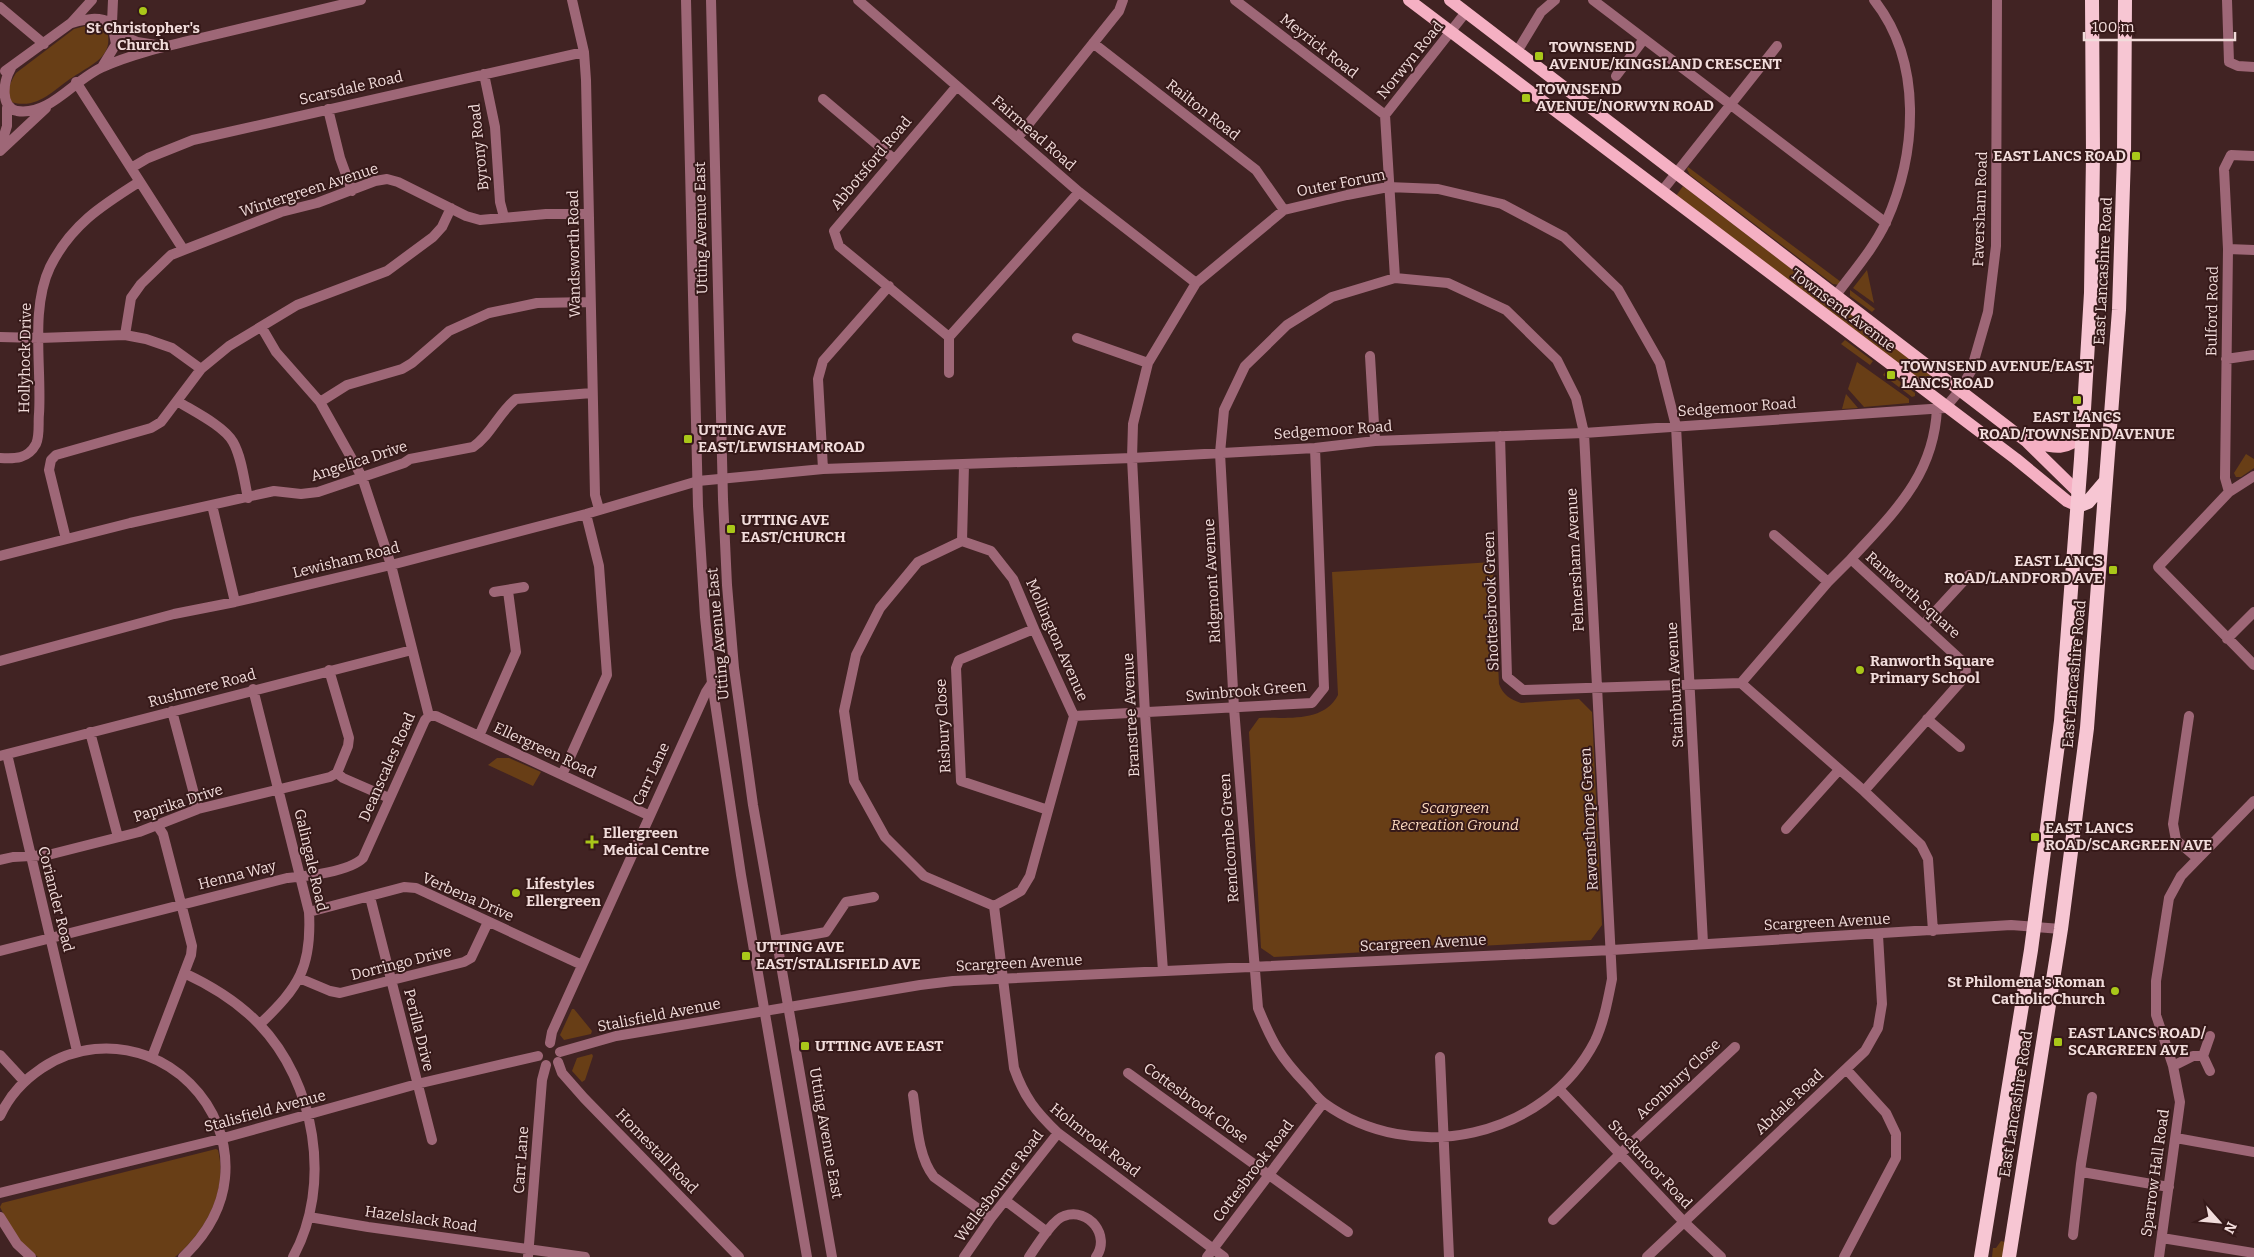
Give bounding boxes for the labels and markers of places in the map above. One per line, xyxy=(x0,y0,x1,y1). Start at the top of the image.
marker: St Christopher's Church xyxy=(137,5,149,17)
place label: St Christopher's Church xyxy=(86,19,200,54)
place label: TOWNSEND AVENUE/KINGSLAND CRESCENT xyxy=(1549,38,1782,73)
marker: TOWNSEND AVENUE/KINGSLAND CRESCENT xyxy=(1533,50,1545,62)
place label: TOWNSEND AVENUE/NORWYN ROAD xyxy=(1536,80,1714,115)
marker: TOWNSEND AVENUE/NORWYN ROAD xyxy=(1520,92,1532,104)
place label: EAST LANCS ROAD xyxy=(1993,147,2126,165)
marker: EAST LANCS ROAD xyxy=(2130,150,2142,162)
place label: TOWNSEND AVENUE/EAST LANCS ROAD xyxy=(1901,357,2092,392)
marker: TOWNSEND AVENUE/EAST LANCS ROAD xyxy=(1885,369,1897,381)
marker: EAST LANCS ROAD/TOWNSEND AVENUE xyxy=(2071,394,2083,406)
place label: EAST LANCS ROAD/TOWNSEND AVENUE xyxy=(1979,408,2175,443)
place label: UTTING AVE EAST/LEWISHAM ROAD xyxy=(698,421,865,456)
marker: UTTING AVE EAST/LEWISHAM ROAD xyxy=(682,433,694,445)
place label: UTTING AVE EAST/CHURCH xyxy=(741,511,846,546)
marker: UTTING AVE EAST/CHURCH xyxy=(725,523,737,535)
place label: EAST LANCS ROAD/LANDFORD AVE xyxy=(1944,552,2103,587)
marker: EAST LANCS ROAD/LANDFORD AVE xyxy=(2107,564,2119,576)
place label: Ranworth Square Primary School xyxy=(1870,652,1994,687)
marker: Ranworth Square Primary School xyxy=(1854,664,1866,676)
place label: EAST LANCS ROAD/SCARGREEN AVE xyxy=(2045,819,2212,854)
place label: Ellergreen Medical Centre xyxy=(603,824,709,859)
marker: EAST LANCS ROAD/SCARGREEN AVE xyxy=(2029,831,2041,843)
marker: Ellergreen Medical Centre xyxy=(585,835,599,849)
place label: Lifestyles Ellergreen xyxy=(526,875,601,910)
marker: Lifestyles Ellergreen xyxy=(510,887,522,899)
place label: UTTING AVE EAST/STALISFIELD AVE xyxy=(756,938,921,973)
marker: UTTING AVE EAST/STALISFIELD AVE xyxy=(740,950,752,962)
place label: St Philomena's Roman Catholic Church xyxy=(1947,973,2105,1008)
marker: St Philomena's Roman Catholic Church xyxy=(2109,985,2121,997)
place label: EAST LANCS ROAD/ SCARGREEN AVE xyxy=(2068,1024,2207,1059)
marker: EAST LANCS ROAD/ SCARGREEN AVE xyxy=(2052,1036,2064,1048)
place label: UTTING AVE EAST xyxy=(815,1037,943,1055)
marker: UTTING AVE EAST xyxy=(799,1040,811,1052)

